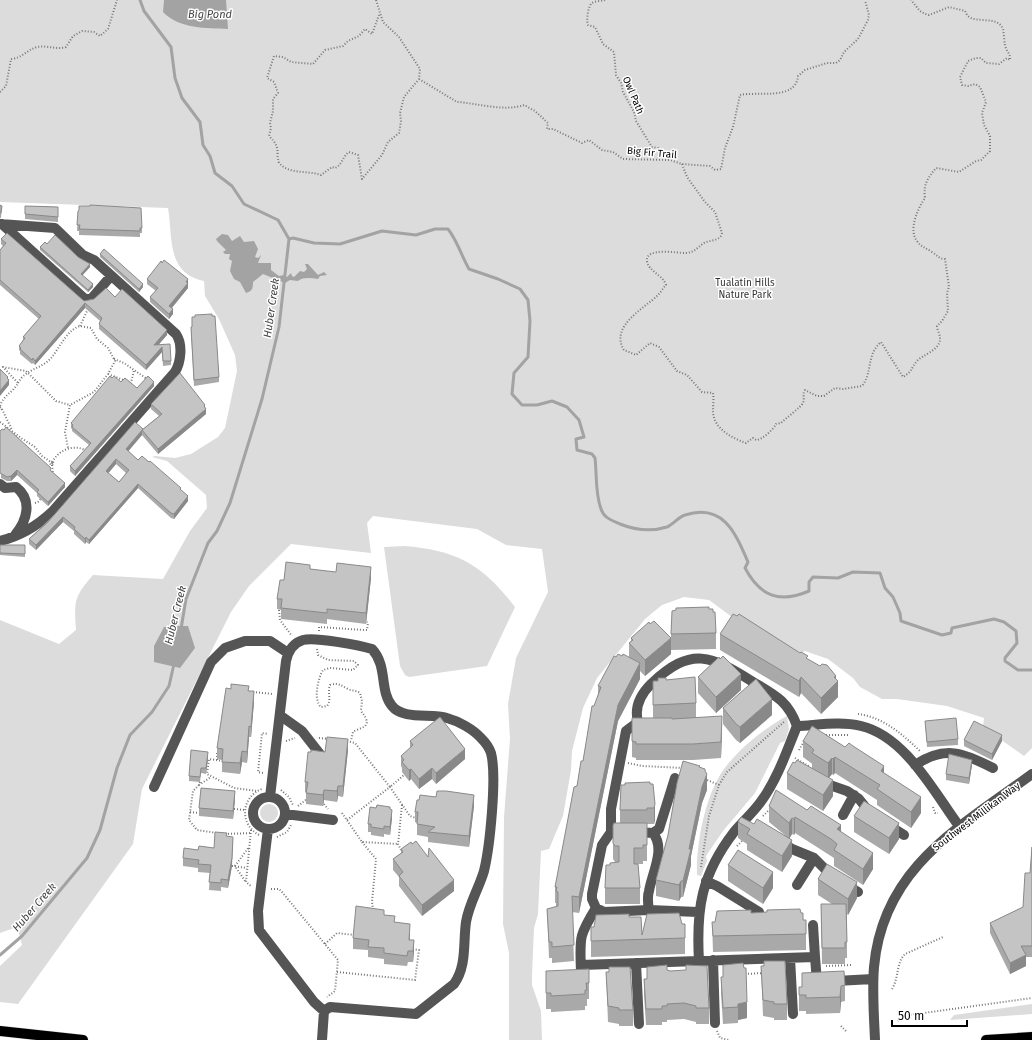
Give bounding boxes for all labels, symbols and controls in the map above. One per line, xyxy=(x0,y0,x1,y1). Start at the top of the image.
water label: Big Pond xyxy=(188,8,233,21)
street label: Owl Path xyxy=(620,75,646,116)
street label: Big Fir Trail xyxy=(626,145,678,161)
water label: Huber Creek xyxy=(261,277,282,339)
park label: Tualatin Hills Nature Park xyxy=(715,277,775,301)
water label: Huber Creek xyxy=(162,584,189,646)
street label: Southwest Millikan Way xyxy=(930,780,1023,854)
water label: Huber Creek xyxy=(10,880,59,934)
scale bar xyxy=(892,1002,967,1028)
text: 50 m xyxy=(898,1009,924,1023)

